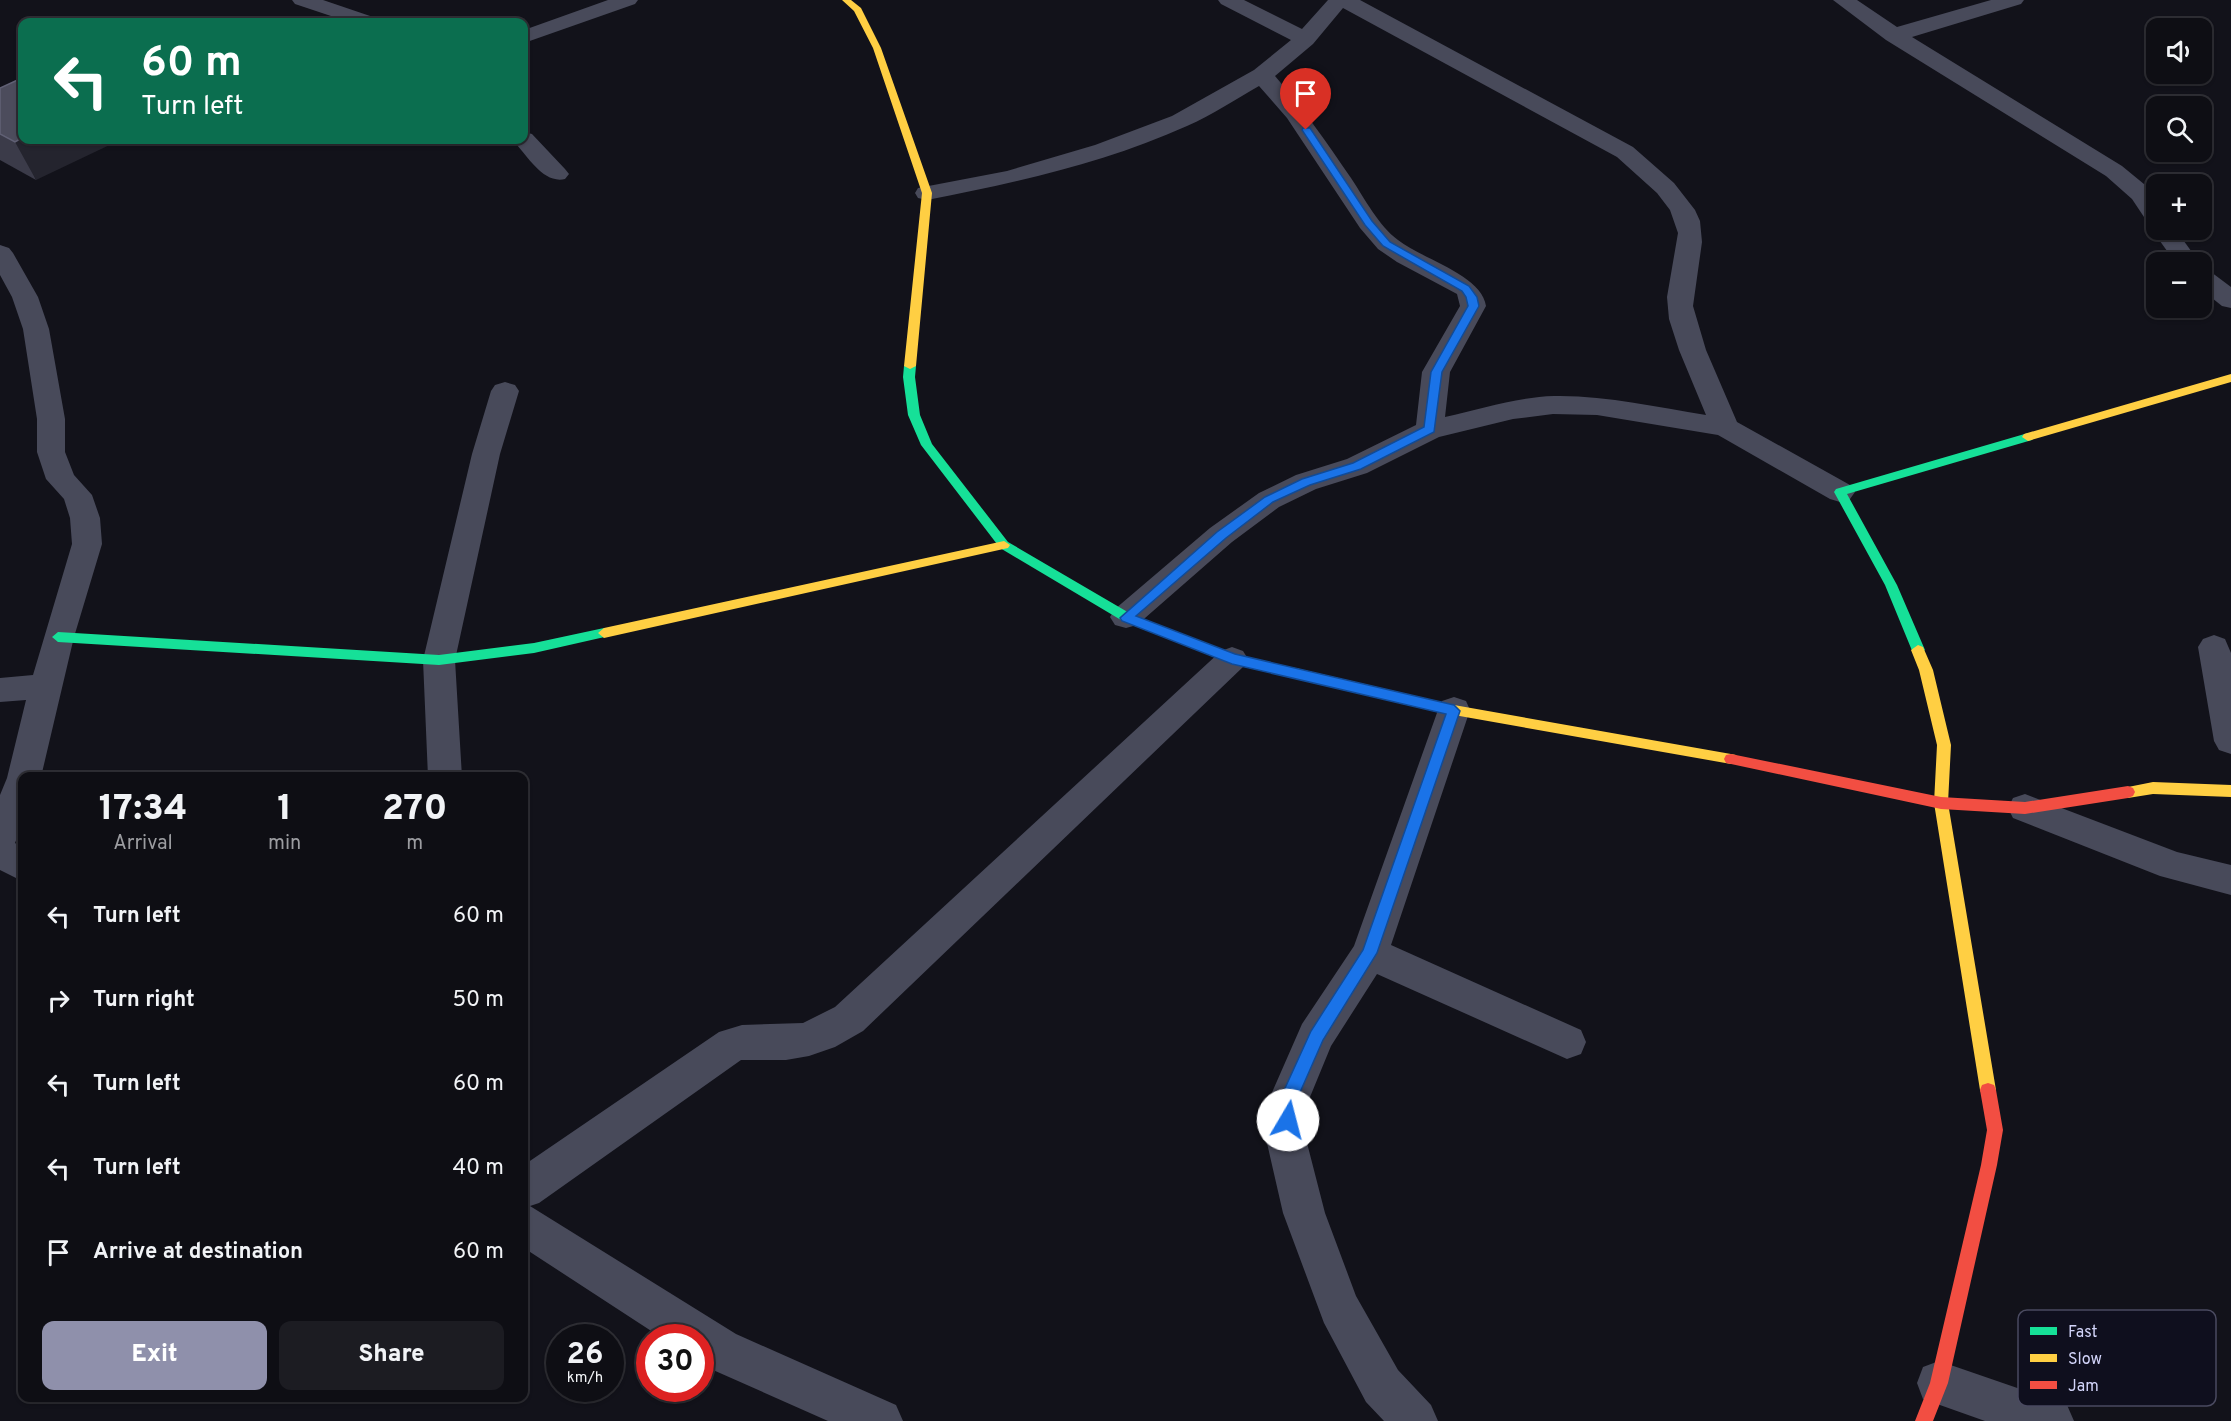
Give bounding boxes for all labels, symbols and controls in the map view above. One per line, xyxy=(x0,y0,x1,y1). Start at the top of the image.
map controls xyxy=(2146,18,2212,318)
button: sound xyxy=(2146,18,2212,84)
text: 60 m xyxy=(141,38,242,91)
icon: left xyxy=(42,42,120,120)
pin xyxy=(1280,68,1331,130)
icon: arrive xyxy=(1289,77,1322,110)
text: Turn left xyxy=(141,90,243,124)
button: search xyxy=(2146,96,2212,162)
button: + xyxy=(2146,174,2212,240)
button: − xyxy=(2146,252,2212,318)
text: 17:34 xyxy=(99,787,187,833)
text: 1 xyxy=(277,787,292,833)
text: 270 xyxy=(382,787,447,833)
text: Arrival xyxy=(113,831,173,857)
text: min xyxy=(268,831,301,857)
text: m xyxy=(406,831,423,857)
icon: left xyxy=(42,900,75,933)
text: Turn left xyxy=(93,903,181,930)
text: 60 m xyxy=(453,903,504,930)
icon: right xyxy=(42,984,75,1017)
text: Turn right xyxy=(93,987,195,1014)
text: 50 m xyxy=(452,987,504,1014)
icon: left xyxy=(42,1068,75,1101)
text: Turn left xyxy=(93,1071,181,1098)
text: 60 m xyxy=(453,1071,504,1098)
position arrow xyxy=(1256,1088,1320,1152)
icon: left xyxy=(42,1152,75,1185)
text: Turn left xyxy=(93,1155,181,1182)
text: 40 m xyxy=(452,1155,504,1182)
icon: arrive xyxy=(42,1236,75,1269)
text: Arrive at destination xyxy=(93,1239,303,1266)
text: 60 m xyxy=(453,1239,504,1266)
legend xyxy=(2018,1310,2216,1406)
button: Exit xyxy=(42,1321,267,1390)
button: Share xyxy=(279,1321,504,1390)
text: Fast xyxy=(2068,1323,2098,1343)
speed limit sign: 30 xyxy=(636,1324,714,1402)
text: 26 xyxy=(567,1337,603,1374)
text: Slow xyxy=(2068,1350,2102,1370)
text: km/h xyxy=(567,1369,603,1388)
text: Jam xyxy=(2068,1377,2099,1397)

